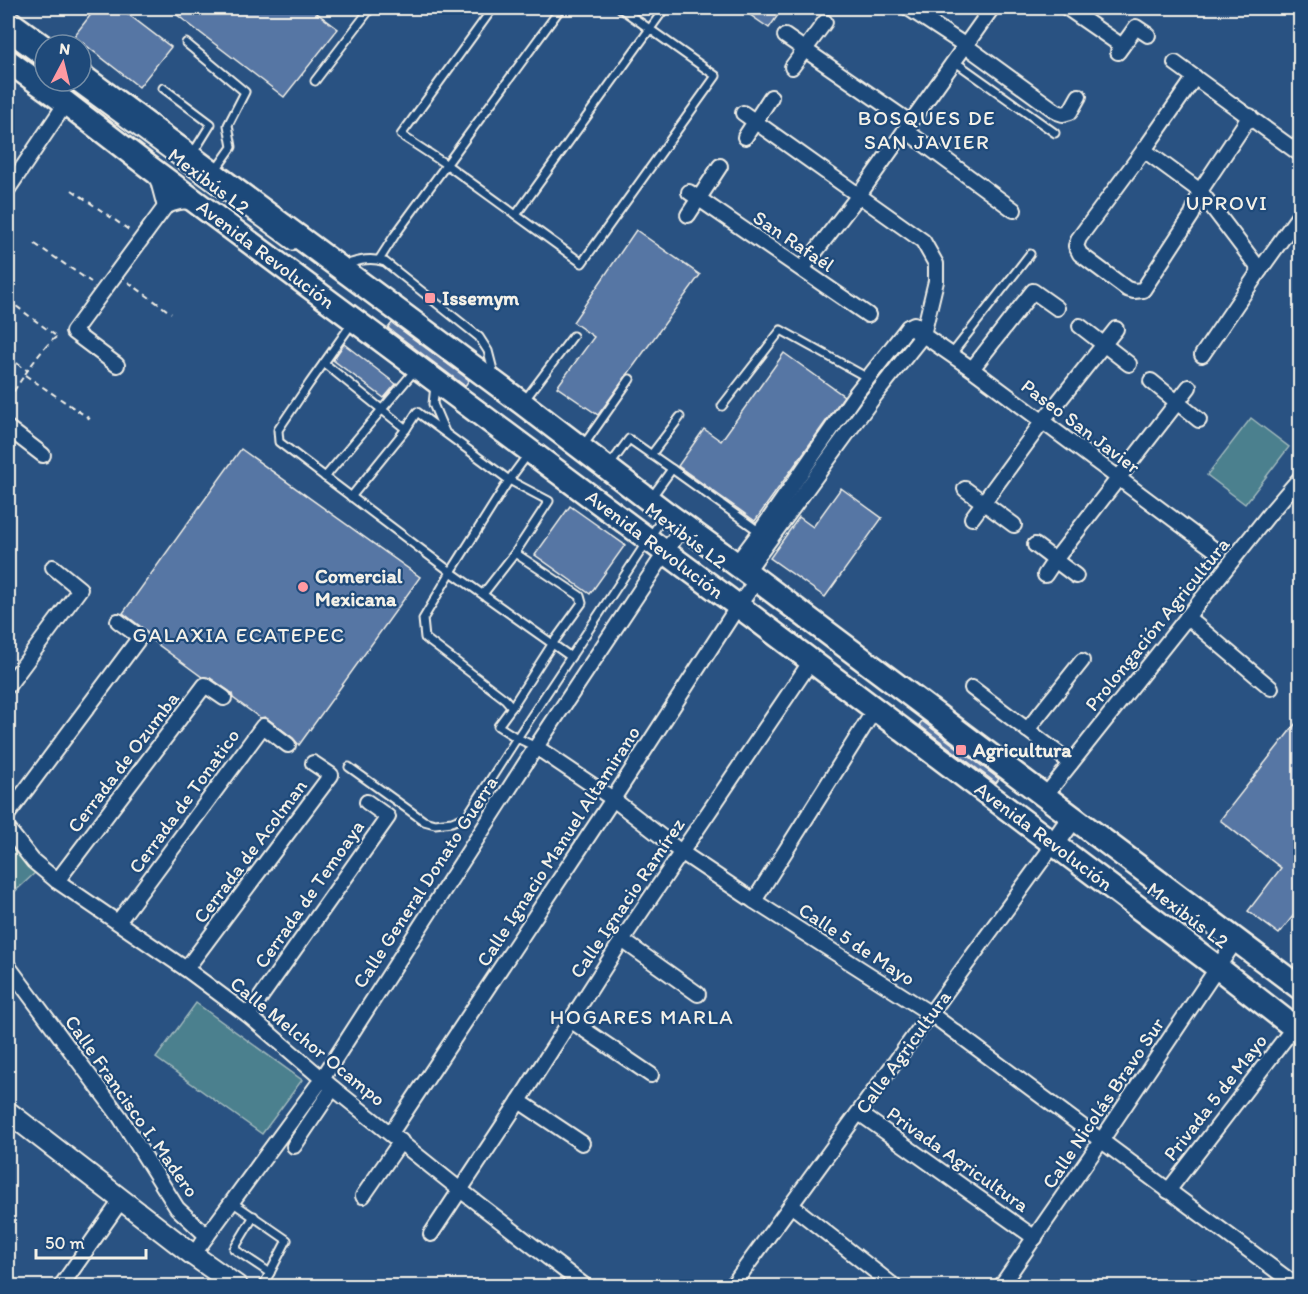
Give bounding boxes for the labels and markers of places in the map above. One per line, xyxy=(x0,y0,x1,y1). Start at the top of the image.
place label: Issemym xyxy=(442,286,520,311)
marker: Issemym xyxy=(423,291,437,305)
place label: Comercial Mexicana xyxy=(315,564,403,611)
marker: Comercial Mexicana xyxy=(296,580,310,594)
place label: Agricultura xyxy=(972,738,1072,763)
marker: Agricultura xyxy=(954,743,968,757)

